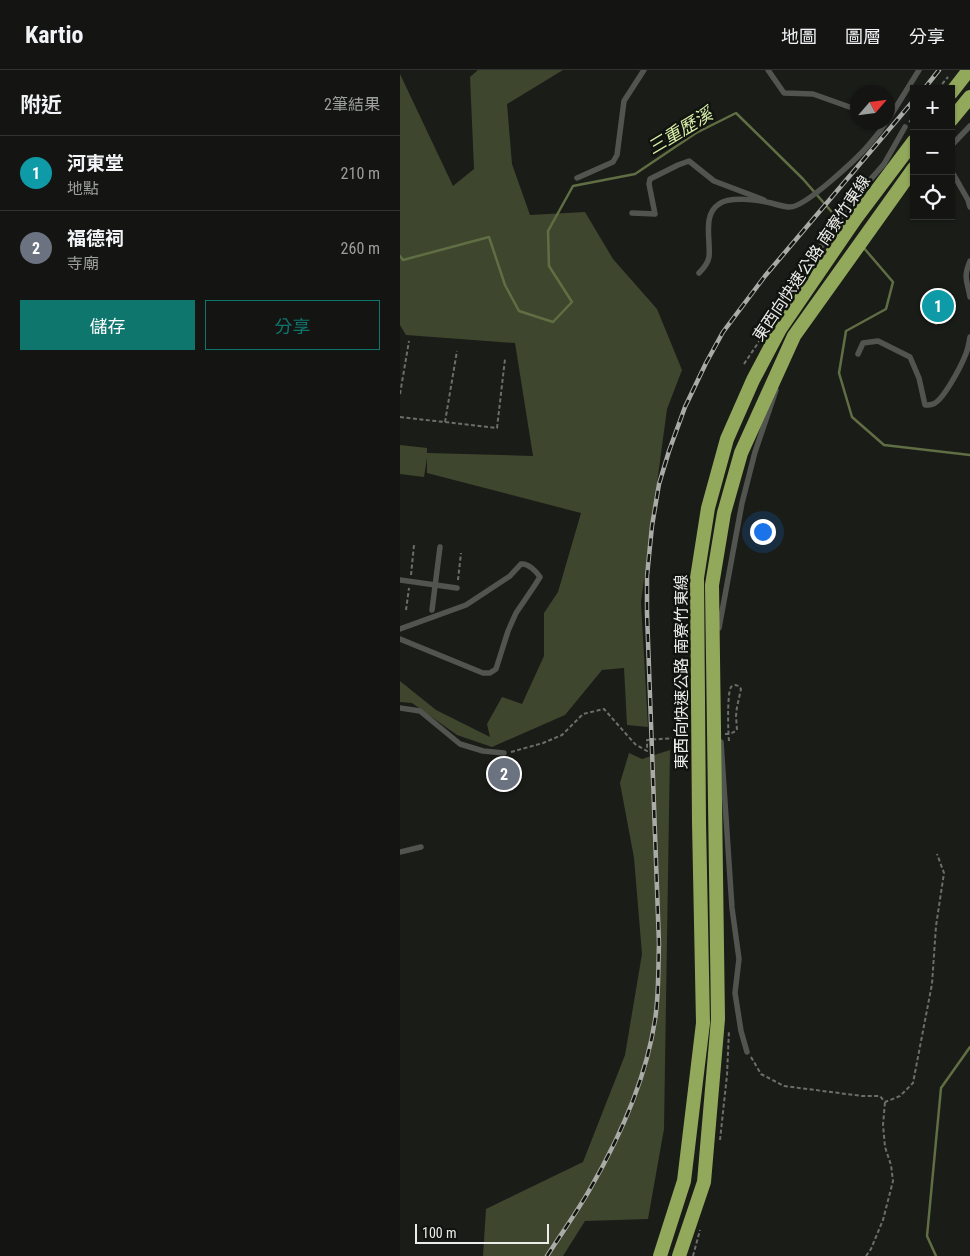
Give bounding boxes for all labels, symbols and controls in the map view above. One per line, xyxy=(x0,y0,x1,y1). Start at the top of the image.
text: Kartio xyxy=(25,21,83,49)
text: 地圖 xyxy=(781,26,817,47)
text: 圖層 xyxy=(845,26,881,47)
text: 分享 xyxy=(909,26,945,47)
north arrow xyxy=(850,85,895,130)
map controls xyxy=(910,85,955,220)
button: + xyxy=(910,85,955,130)
text: 附近 xyxy=(20,93,62,117)
text: 2筆結果 xyxy=(324,95,380,114)
water label: 三重歷溪 xyxy=(643,101,719,158)
button: − xyxy=(910,130,955,175)
text: 河東堂 xyxy=(67,152,124,175)
text: 1 xyxy=(32,164,40,183)
text: 210 m xyxy=(341,164,380,183)
street label: 東西向快速公路 南寮竹東線 xyxy=(749,172,874,345)
button: locate xyxy=(910,175,955,220)
text: 地點 xyxy=(67,179,99,198)
text: 福德祠 xyxy=(67,227,124,250)
text: 2 xyxy=(32,239,40,258)
text: 260 m xyxy=(341,239,380,258)
text: 寺廟 xyxy=(67,254,99,273)
pin: 1 xyxy=(922,287,954,325)
button: 儲存 xyxy=(20,300,195,350)
button: 分享 xyxy=(205,300,380,350)
your location xyxy=(750,519,776,545)
street label: 東西向快速公路 南寮竹東線 xyxy=(672,574,691,770)
pin: 2 xyxy=(488,755,520,793)
scale bar xyxy=(415,1221,549,1244)
text: 100 m xyxy=(422,1225,457,1241)

